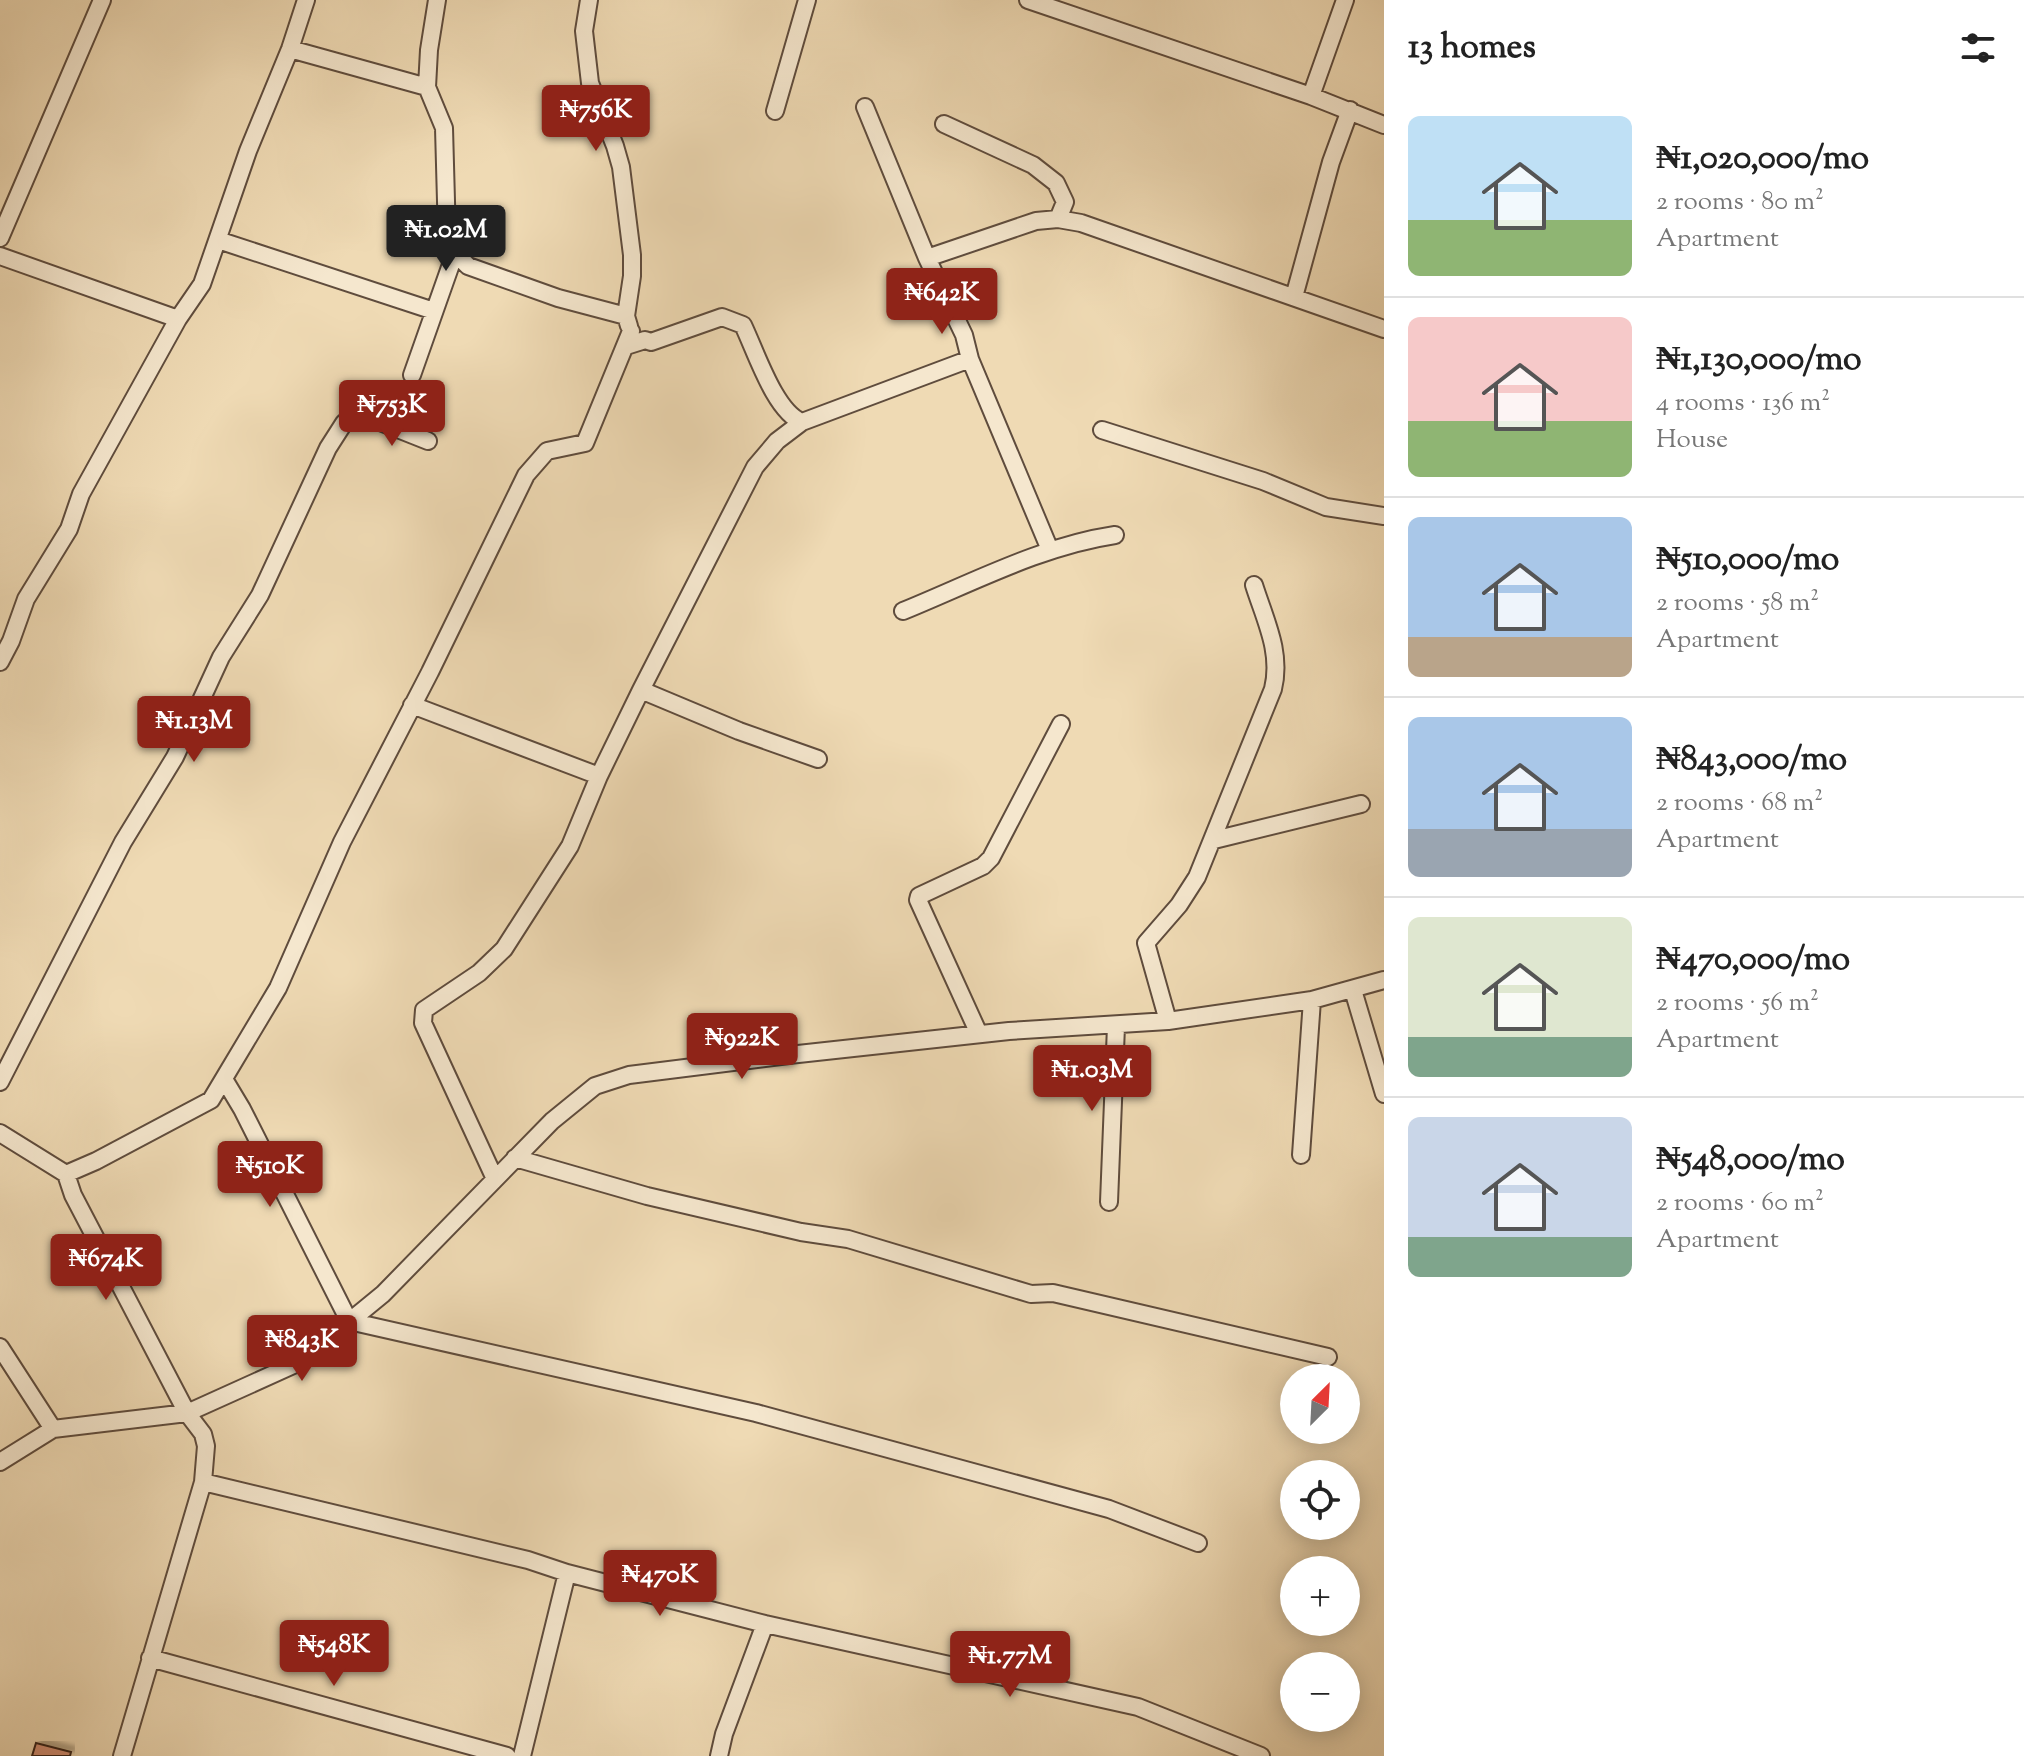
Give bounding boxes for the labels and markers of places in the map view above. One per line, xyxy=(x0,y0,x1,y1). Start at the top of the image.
pin: ₦756K xyxy=(540,85,652,153)
pin: ₦1.02M xyxy=(381,205,511,273)
pin: ₦642K xyxy=(886,268,998,336)
pin: ₦753K xyxy=(336,380,448,448)
pin: ₦1.13M xyxy=(129,696,259,764)
pin: ₦922K xyxy=(686,1013,798,1081)
pin: ₦1.03M xyxy=(1027,1045,1157,1113)
pin: ₦510K xyxy=(214,1141,326,1209)
pin: ₦674K xyxy=(50,1234,162,1302)
pin: ₦843K xyxy=(246,1315,358,1383)
pin: ₦470K xyxy=(604,1550,716,1618)
pin: ₦548K xyxy=(278,1620,390,1688)
pin: ₦1.77M xyxy=(945,1631,1075,1699)

